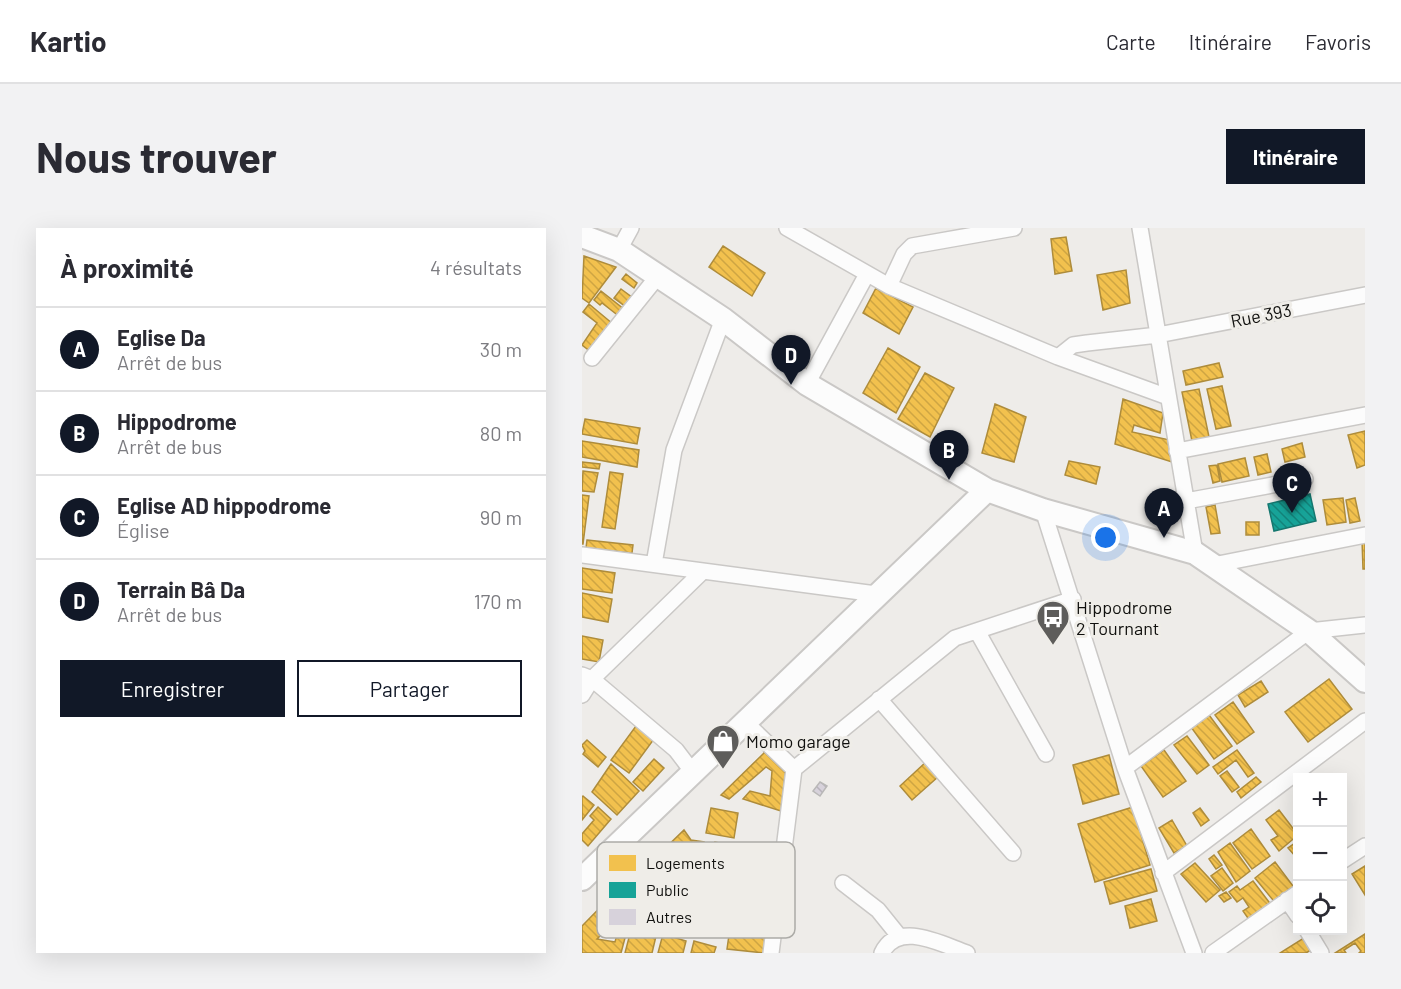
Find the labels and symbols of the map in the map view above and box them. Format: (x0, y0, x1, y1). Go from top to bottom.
street label: Rue 393 (1229, 298, 1293, 332)
pin: D (772, 336, 810, 385)
pin: B (930, 430, 968, 480)
pin: C (1272, 464, 1312, 513)
pin: A (1144, 488, 1184, 538)
your location (1091, 523, 1120, 552)
place label: Hippodrome 2 Tournant (1076, 596, 1172, 639)
bus stop icon: Hippodrome 2 Tournant (1035, 599, 1071, 646)
shop icon: Momo garage (705, 723, 741, 770)
place label: Momo garage (746, 730, 851, 752)
legend (597, 842, 795, 938)
text: Logements (646, 853, 725, 872)
text: Public (646, 880, 689, 899)
text: Autres (646, 907, 692, 926)

